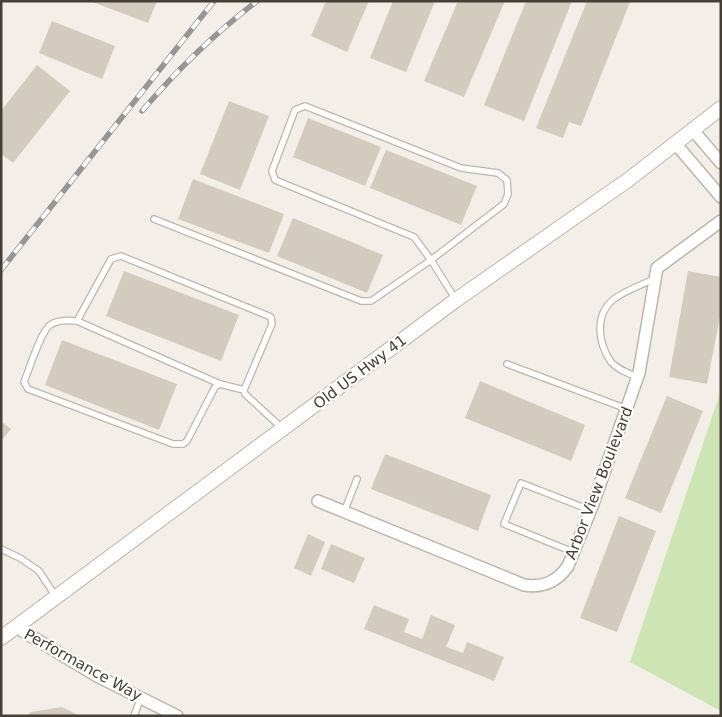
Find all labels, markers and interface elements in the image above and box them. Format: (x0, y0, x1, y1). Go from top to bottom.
street label: Old US Hwy 41 (310, 331, 410, 413)
street label: Arbor View Boulevard (562, 404, 636, 562)
street label: Performance Way (21, 625, 145, 705)

